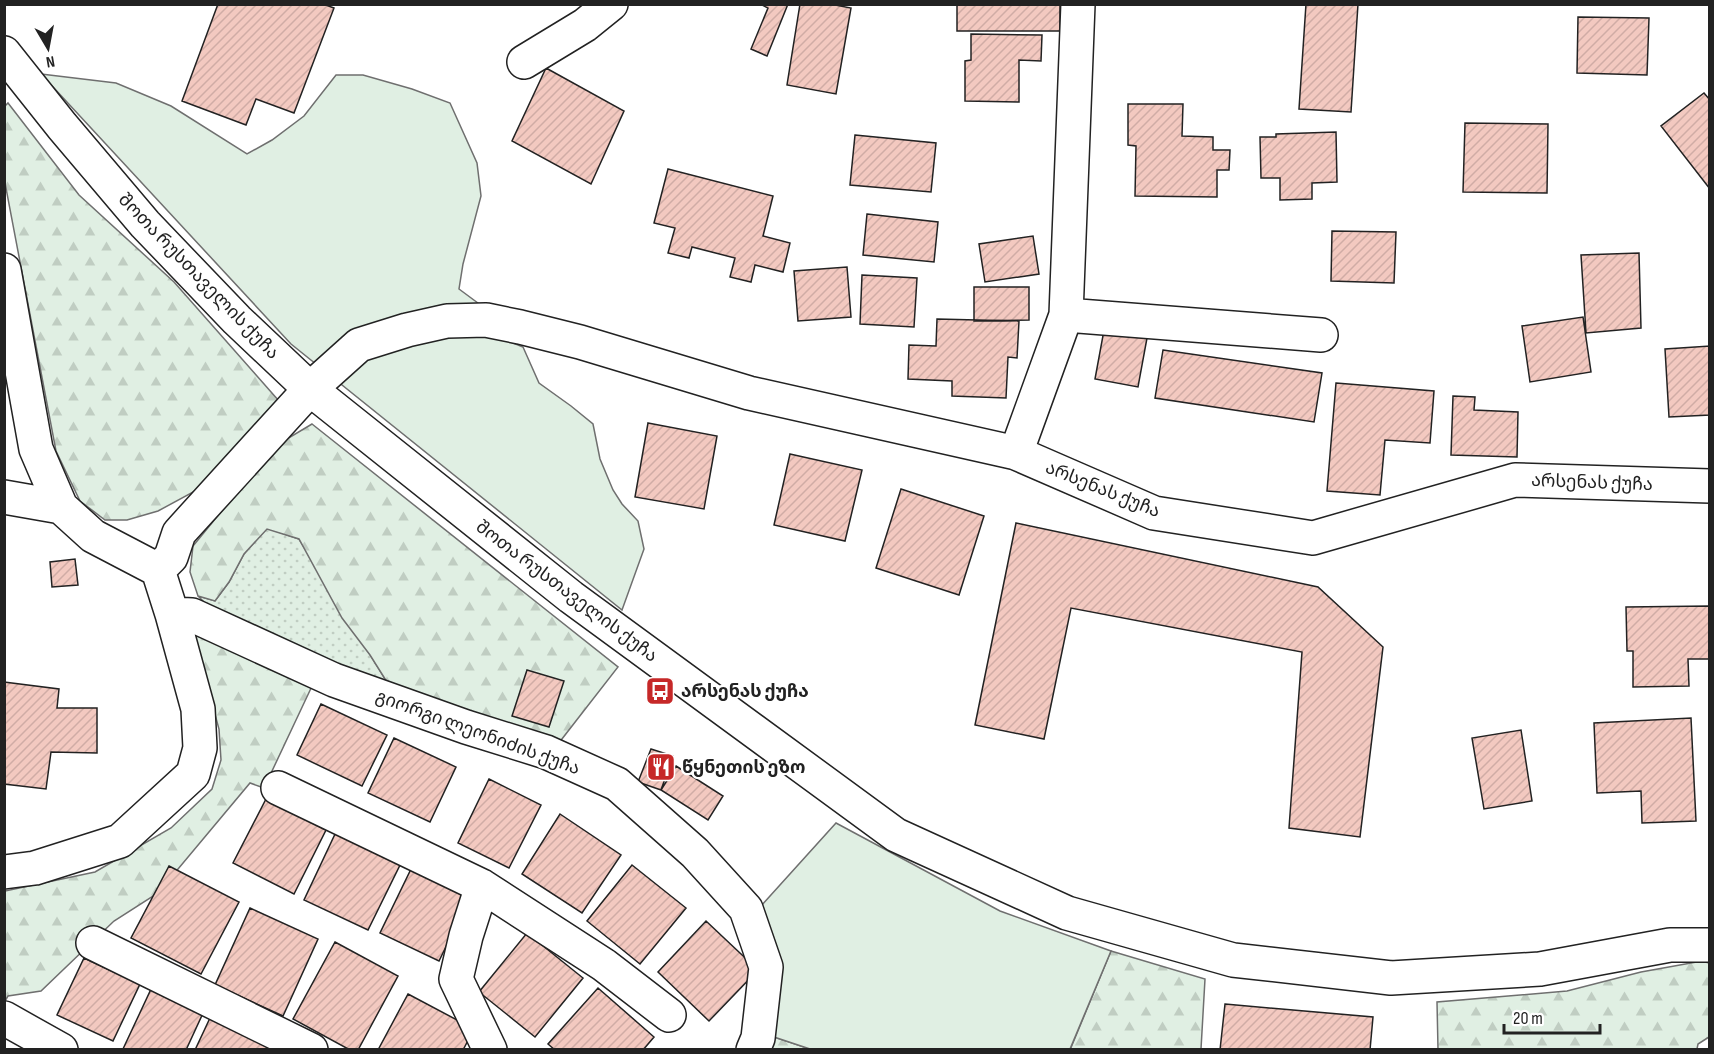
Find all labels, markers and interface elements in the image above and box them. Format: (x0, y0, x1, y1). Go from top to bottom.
north arrow (18, 18, 78, 78)
text: N (44, 51, 56, 71)
street label: შოთა რუსთაველის ქუჩა (114, 189, 283, 363)
street label: არსენას ქუჩა (1042, 457, 1163, 522)
street label: არსენას ქუჩა (1531, 470, 1653, 495)
street label: შოთა რუსთაველის ქუჩა (472, 516, 662, 667)
bus stop icon: არსენას ქუჩა (644, 675, 676, 707)
place label: არსენას ქუჩა (681, 681, 809, 702)
street label: გიორგი ლეონიძის ქუჩა (373, 686, 583, 779)
restaurant icon: წყნეთის ეზო (645, 751, 677, 783)
place label: წყნეთის ეზო (682, 757, 805, 778)
scale bar (1504, 997, 1600, 1035)
text: 20 m (1513, 1008, 1543, 1029)

